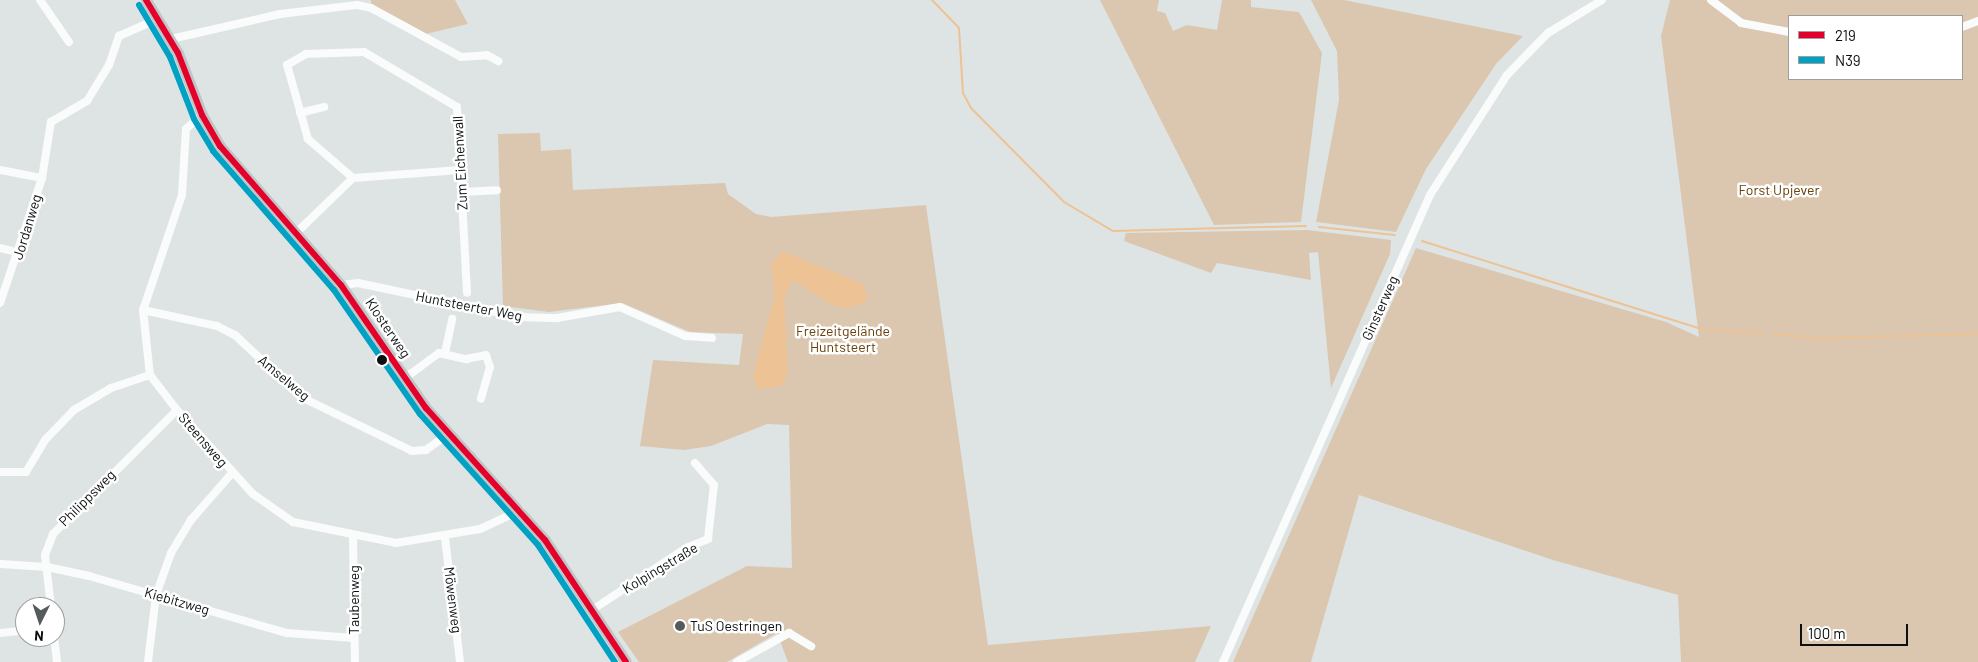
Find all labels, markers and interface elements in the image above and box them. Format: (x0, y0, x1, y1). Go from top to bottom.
legend (1788, 15, 1963, 80)
text: 219 (1835, 26, 1856, 44)
text: N39 (1835, 51, 1861, 69)
street label: Zum Eichenwall (449, 115, 471, 211)
park label: Forst Upjever (1738, 182, 1820, 198)
street label: Jordanweg (9, 192, 45, 262)
street label: Ginsterweg (1358, 273, 1402, 343)
street label: Huntsteerter Weg (414, 287, 524, 325)
street label: Klosterweg (362, 295, 414, 361)
park label: Freizeitgelände Huntsteert (796, 323, 890, 356)
street label: Amselweg (255, 352, 313, 404)
unlabelled marker (377, 355, 387, 365)
street label: Steensweg (175, 409, 231, 471)
street label: Philippsweg (55, 466, 119, 530)
street label: Kolpingstraße (619, 539, 701, 597)
street label: Taubenweg (346, 565, 362, 635)
street label: Möwenweg (441, 566, 465, 634)
street label: Kiebitzweg (143, 584, 211, 618)
north arrow (15, 597, 65, 647)
scale bar (1803, 614, 1910, 646)
place label: TuS Oestringen (690, 618, 782, 634)
marker: TuS Oestringen (674, 620, 686, 632)
text: 100 m (1808, 624, 1846, 642)
text: N (34, 628, 44, 645)

